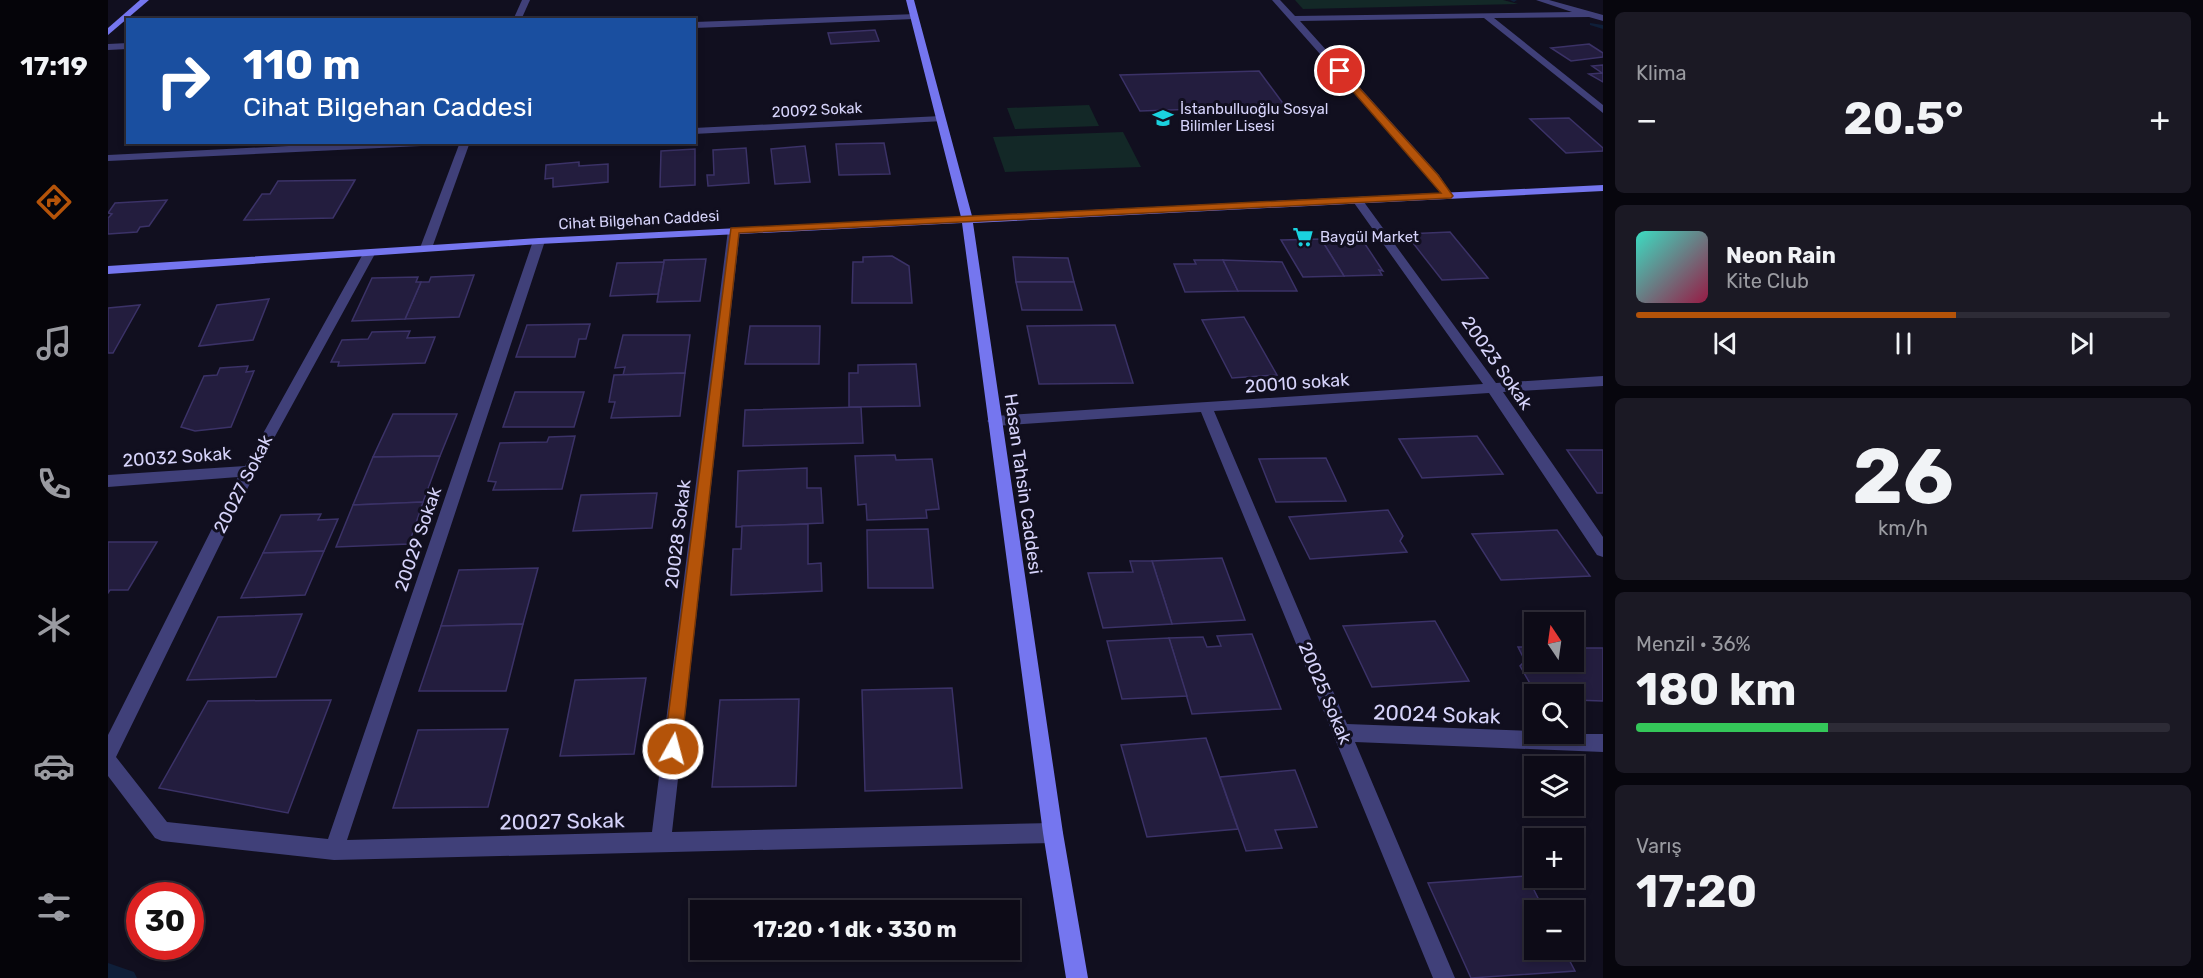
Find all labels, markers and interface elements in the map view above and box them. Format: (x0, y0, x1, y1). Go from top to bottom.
text: 110 m (243, 40, 361, 90)
icon: right (144, 42, 222, 120)
pin (1314, 45, 1365, 96)
text: 17:19 (20, 50, 88, 82)
icon: arrive (1323, 54, 1356, 87)
text: Klima (1636, 61, 1687, 85)
text: Cihat Bilgehan Caddesi (243, 91, 533, 123)
text: 20.5° (1844, 92, 1963, 145)
street label: 20092 Sokak (771, 99, 863, 121)
place label: İstanbulluoğlu Sosyal Bilimler Lisesi (1180, 100, 1328, 135)
text: − (1636, 100, 1657, 139)
text: + (2149, 100, 2170, 139)
school or university icon: İstanbulluoğlu Sosyal Bilimler Lisesi (1151, 106, 1175, 130)
icon: directions (33, 181, 75, 223)
street label: Cihat Bilgehan Caddesi (558, 207, 720, 233)
supermarket icon: Baygül Market (1291, 225, 1315, 249)
place label: Baygül Market (1320, 228, 1419, 246)
text: Neon Rain (1726, 242, 1836, 269)
text: Kite Club (1726, 269, 1809, 293)
street label: 20023 Sokak (1457, 312, 1538, 415)
icon: music (33, 322, 75, 364)
icon: previous (1709, 327, 1742, 360)
icon: pause (1887, 327, 1920, 360)
icon: next (2065, 327, 2098, 360)
street label: 20010 sokak (1244, 368, 1351, 398)
street label: Hasan Tahsin Caddesi (999, 392, 1047, 576)
street label: 20027 Sokak (209, 430, 278, 537)
text: 26 (1852, 430, 1954, 523)
street label: 20032 Sokak (122, 442, 233, 472)
icon: phone (33, 463, 75, 505)
street label: 20028 Sokak (660, 478, 696, 590)
street label: 20029 Sokak (390, 483, 446, 594)
text: km/h (1878, 516, 1928, 540)
icon: climate (33, 604, 75, 646)
north arrow (1524, 612, 1584, 672)
map controls (1524, 612, 1584, 960)
text: Menzil · 36% (1636, 632, 1751, 656)
street label: 20025 Sokak (1294, 639, 1357, 748)
text: 180 km (1636, 663, 1797, 716)
button: search (1524, 684, 1584, 744)
street label: 20024 Sokak (1373, 699, 1501, 729)
position arrow (641, 717, 705, 781)
icon: car (33, 745, 75, 787)
button: layers (1524, 756, 1584, 816)
street label: 20027 Sokak (499, 807, 625, 835)
button: + (1524, 828, 1584, 888)
text: Varış (1636, 834, 1682, 858)
text: 17:20 (1636, 865, 1757, 918)
speed limit sign: 30 (126, 882, 204, 960)
icon: filters (33, 886, 75, 928)
button: − (1524, 900, 1584, 960)
text: 17:20 · 1 dk · 330 m (753, 916, 957, 943)

